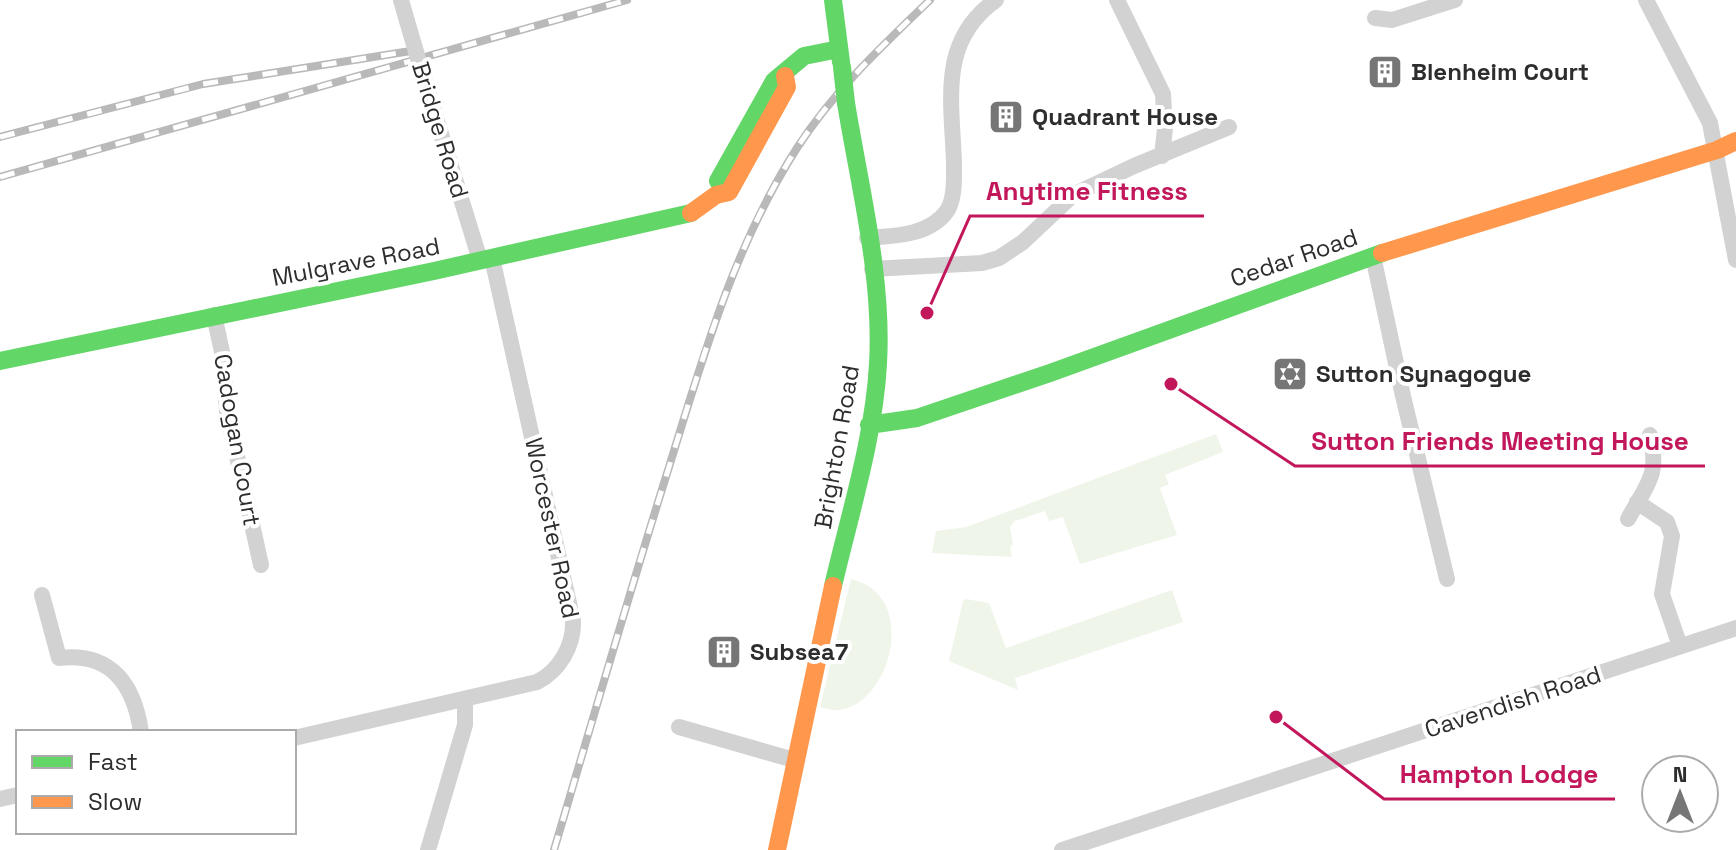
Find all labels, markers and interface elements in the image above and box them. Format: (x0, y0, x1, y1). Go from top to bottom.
building icon: Blenheim Court (1366, 53, 1404, 91)
place label: Blenheim Court (1411, 56, 1589, 87)
street label: Bridge Road (405, 58, 476, 202)
building icon: Quadrant House (987, 98, 1025, 136)
place label: Quadrant House (1032, 101, 1218, 132)
callout: Anytime Fitness (970, 166, 1204, 216)
text: Anytime Fitness (986, 174, 1188, 208)
street label: Cedar Road (1226, 221, 1362, 294)
street label: Mulgrave Road (269, 230, 442, 293)
street label: Cadogan Court (207, 351, 268, 528)
synagogue icon: Sutton Synagogue (1271, 355, 1309, 393)
place label: Sutton Synagogue (1316, 358, 1531, 389)
street label: Brighton Road (807, 363, 866, 531)
callout: Sutton Friends Meeting House (1295, 416, 1705, 466)
text: Sutton Friends Meeting House (1311, 424, 1689, 458)
street label: Worcester Road (518, 435, 587, 621)
building icon: Subsea7 (705, 633, 743, 671)
place label: Subsea7 (750, 636, 848, 667)
street label: Cavendish Road (1421, 658, 1605, 745)
legend (16, 730, 296, 834)
text: Fast (88, 746, 138, 777)
callout: Hampton Lodge (1384, 749, 1615, 799)
north arrow (1640, 754, 1720, 834)
text: Hampton Lodge (1400, 757, 1598, 791)
text: N (1673, 760, 1687, 788)
text: Slow (88, 786, 142, 817)

